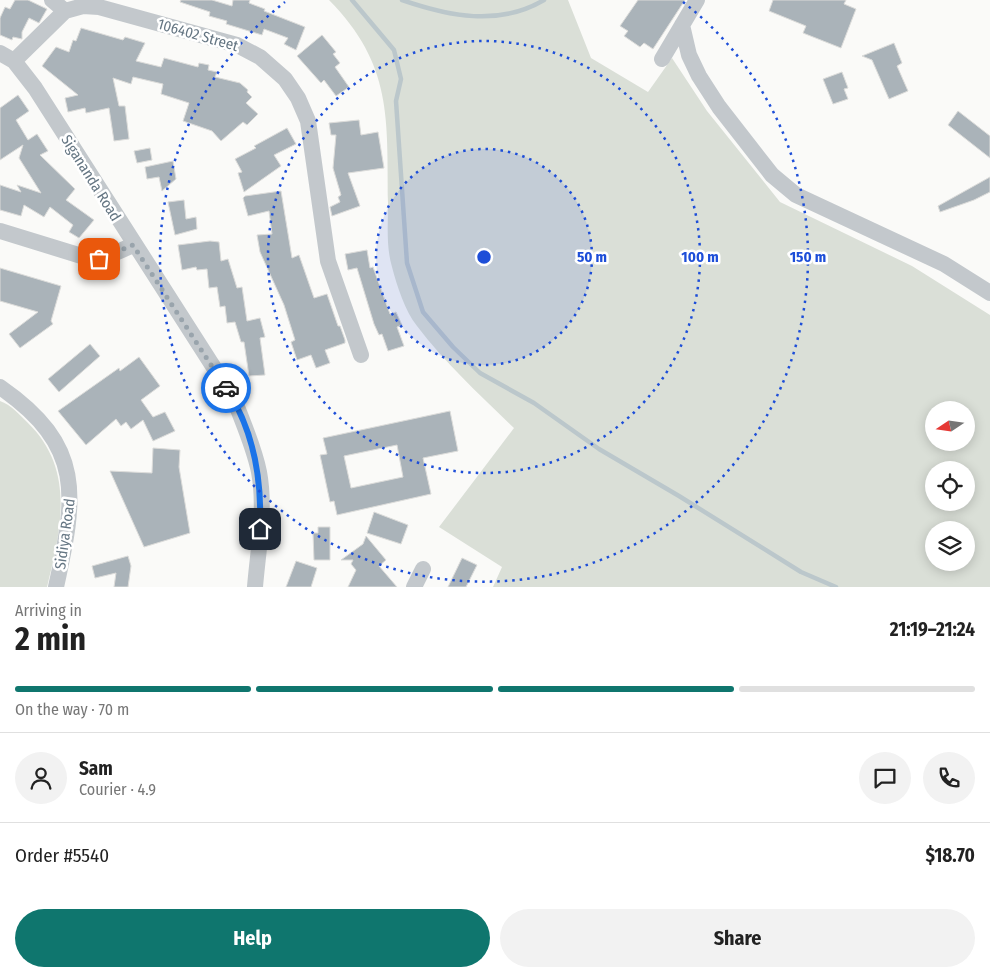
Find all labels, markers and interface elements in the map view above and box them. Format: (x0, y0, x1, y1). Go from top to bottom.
street label: 106402 Street (156, 15, 240, 55)
street label: Sigananda Road (57, 131, 125, 225)
pin (78, 238, 120, 280)
icon: bag (85, 245, 113, 273)
centre of rings (475, 248, 493, 266)
text: 50 m (577, 248, 607, 266)
text: 100 m (681, 248, 719, 266)
text: 150 m (790, 248, 826, 266)
courier (201, 363, 251, 413)
icon: car (212, 374, 240, 402)
north arrow (925, 401, 975, 451)
map controls (925, 401, 975, 571)
button: locate (925, 461, 975, 511)
street label: Sidiya Road (51, 497, 79, 571)
pin (239, 508, 281, 550)
icon: home (246, 515, 274, 543)
button: layers (925, 521, 975, 571)
text: Arriving in (15, 601, 82, 620)
text: 21:19–21:24 (890, 618, 975, 641)
text: 2 min (15, 620, 86, 658)
text: On the way · 70 m (15, 700, 129, 719)
button: person (15, 752, 67, 804)
button: chat (859, 752, 911, 804)
button: phone (923, 752, 975, 804)
text: Sam (79, 757, 113, 780)
text: Courier · 4.9 (79, 780, 156, 799)
text: Order #5540 (15, 844, 109, 867)
text: $18.70 (926, 844, 975, 867)
button: Help (15, 909, 490, 967)
button: Share (500, 909, 975, 967)

